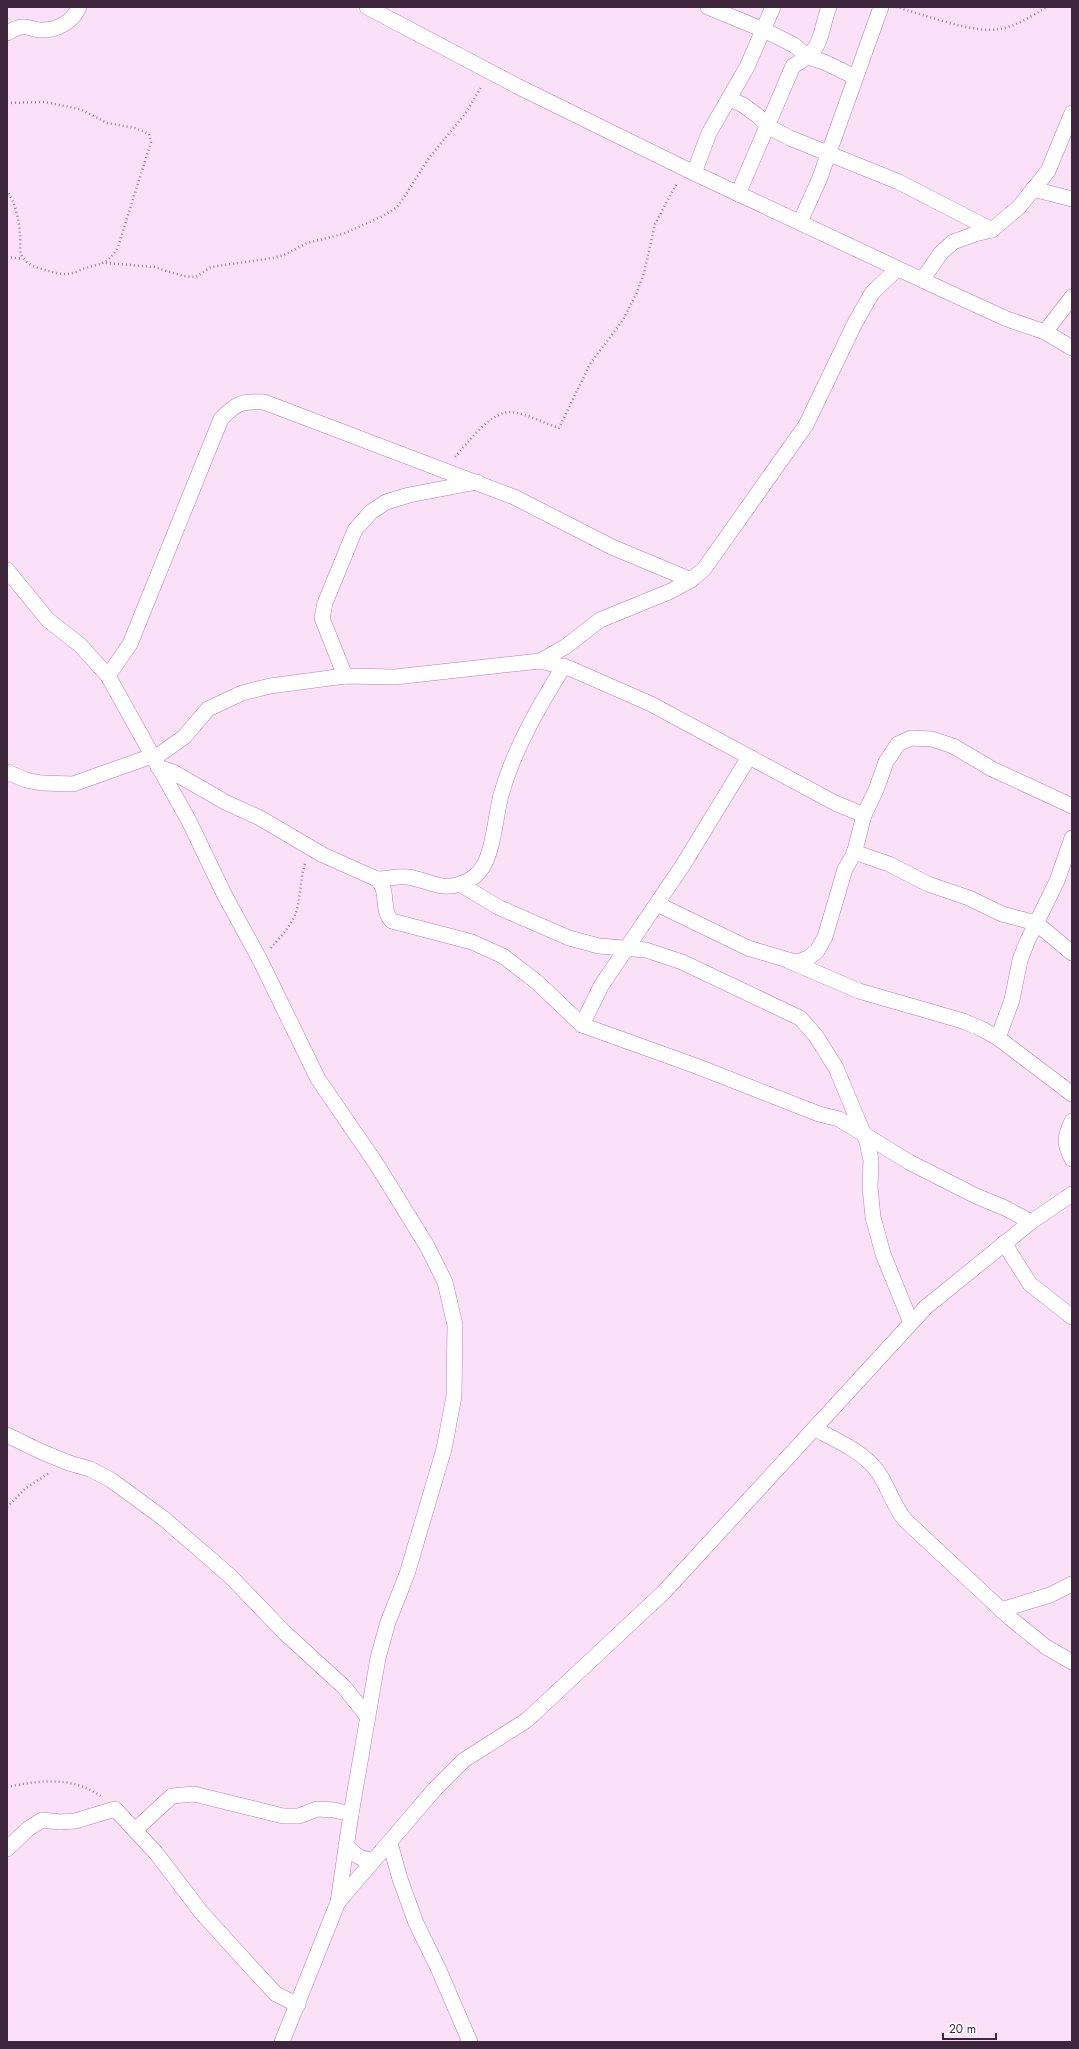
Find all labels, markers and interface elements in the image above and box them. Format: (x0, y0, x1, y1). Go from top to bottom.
scale bar (943, 2015, 996, 2041)
text: 20 m (949, 2020, 976, 2038)

